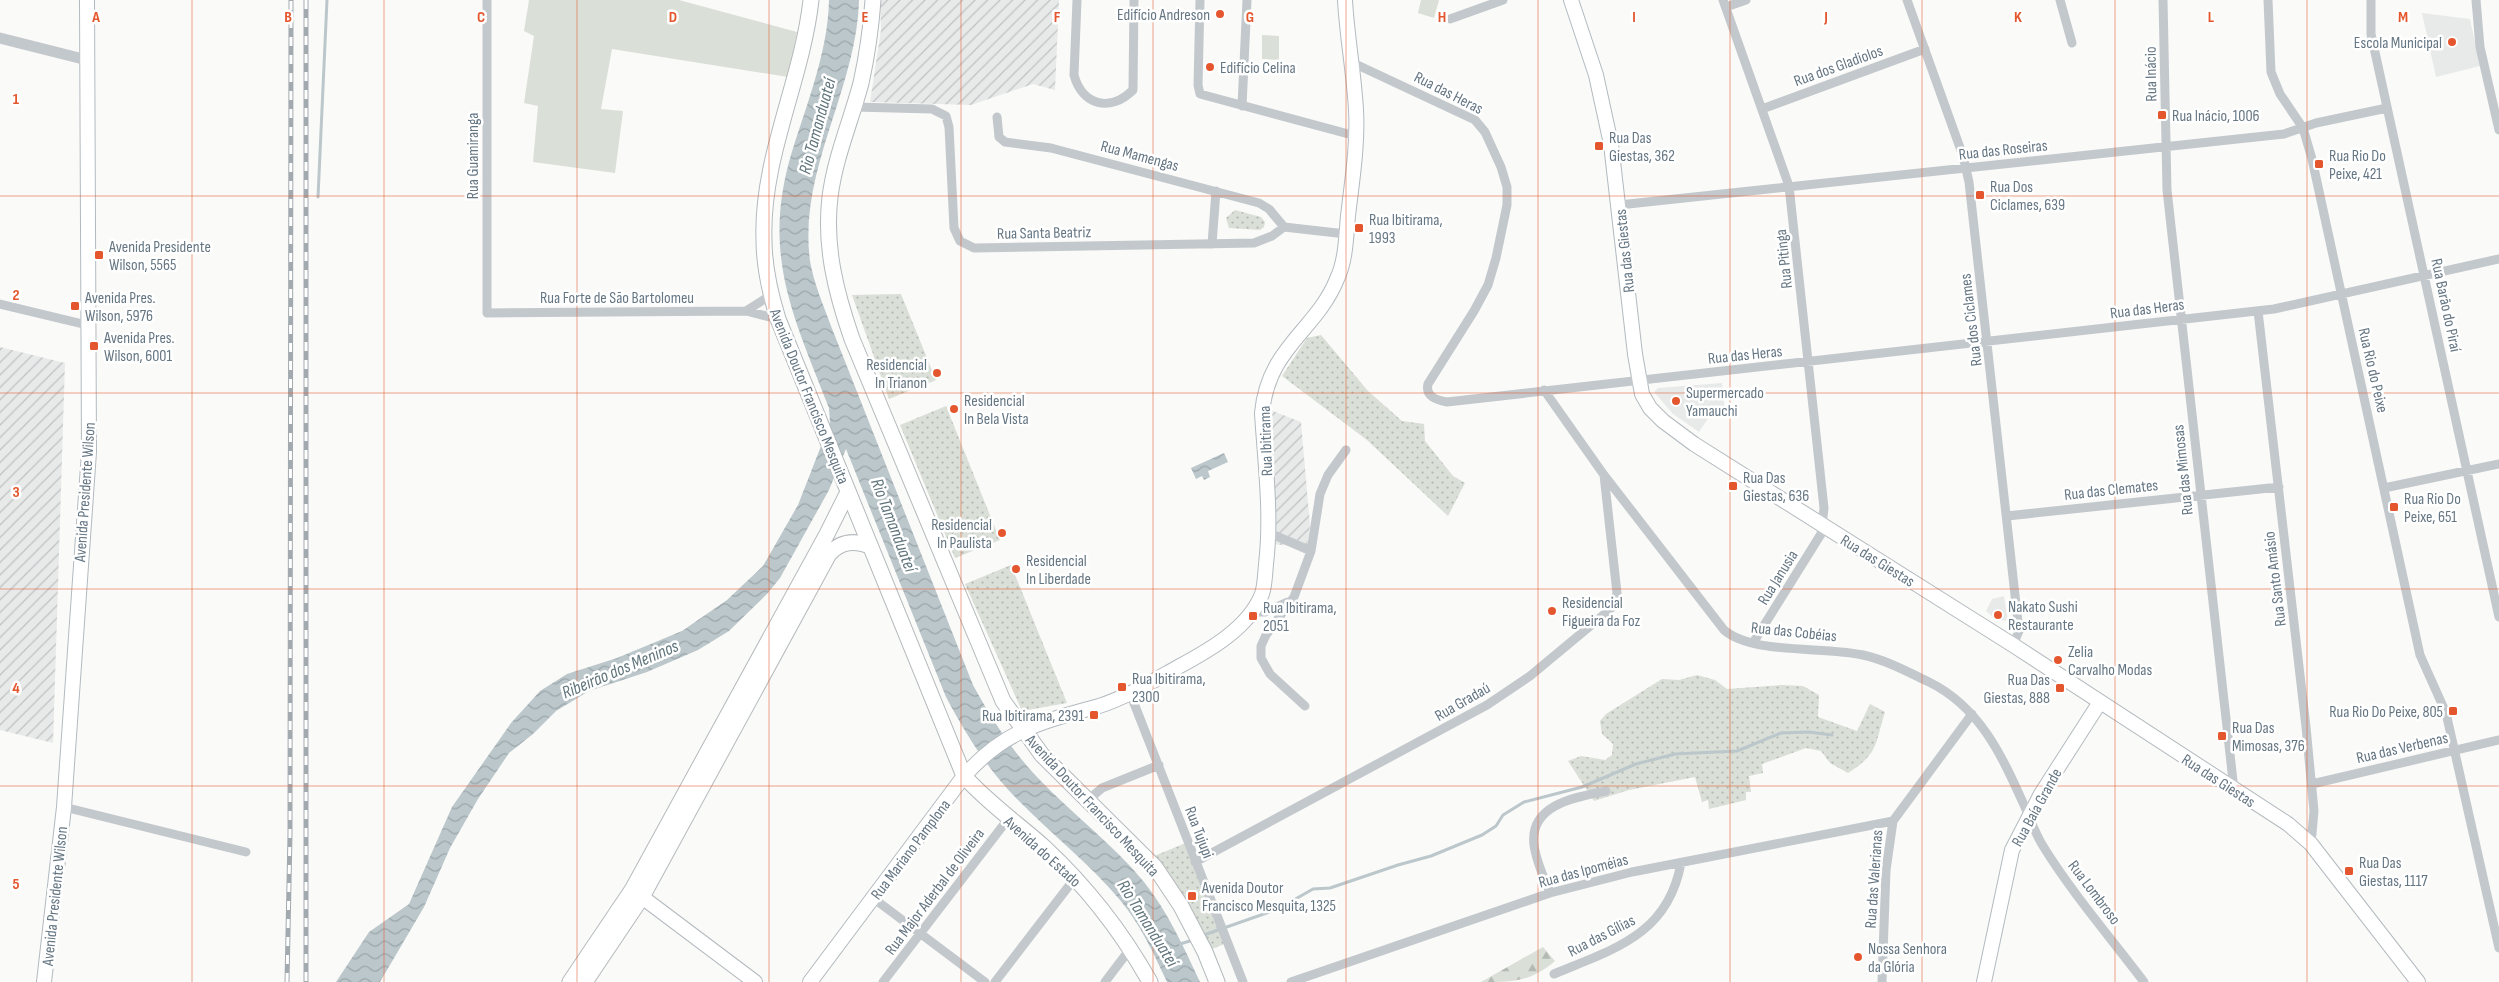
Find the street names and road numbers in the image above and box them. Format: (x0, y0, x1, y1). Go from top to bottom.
street label: Rua dos Gladiolos (1791, 41, 1886, 91)
street label: Rua Inácio (2142, 46, 2161, 102)
street label: Rua das Heras (1411, 68, 1486, 119)
street label: Rua Guamiranga (464, 113, 483, 199)
street label: Rua das Roseiras (1958, 136, 2049, 165)
street label: Rua Mamengas (1098, 137, 1181, 176)
street label: Rua das Giestas (1612, 208, 1639, 293)
street label: Rua Santa Beatriz (997, 223, 1092, 244)
street label: Rua Pitinga (1772, 228, 1797, 289)
street label: Rua Barão do Piraí (2426, 257, 2465, 354)
street label: Rua dos Ciclames (1956, 272, 1987, 367)
street label: Rua Forte de São Bartolomeu (540, 289, 694, 308)
street label: Rua das Heras (2109, 295, 2186, 323)
street label: Avenida Doutor Francisco Mesquita (764, 305, 852, 487)
street label: Rua Rio do Peixe (2354, 326, 2392, 415)
street label: Rua das Heras (1707, 342, 1784, 369)
street label: Rua Ibitirama (1256, 405, 1277, 476)
street label: Avenida Presidente Wilson (71, 422, 100, 564)
street label: Rua das Mimosas (2169, 423, 2198, 516)
street label: Rua das Clemates (2063, 476, 2159, 505)
street label: Rua Santo Amásio (2260, 530, 2291, 627)
street label: Rua das Giestas (1837, 531, 1918, 592)
street label: Rua Janusia (1754, 547, 1802, 609)
street label: Rua das Cobéias (1750, 619, 1838, 646)
street label: Rua Gradaú (1432, 679, 1494, 726)
street label: Rua das Verbenas (2355, 729, 2450, 768)
street label: Avenida Doutor Francisco Mesquita (1020, 730, 1163, 881)
street label: Rua das Giestas (2178, 750, 2259, 812)
street label: Rua Baía Grande (2008, 765, 2067, 850)
street label: Rua Mariano Pamplona (867, 796, 955, 904)
street label: Rua Tujupi (1180, 804, 1217, 861)
street label: Avenida do Estado (999, 812, 1084, 892)
street label: Rua Major Aderbal de Oliveira (881, 825, 989, 959)
street label: Avenida Presidente Wilson (39, 826, 72, 968)
street label: Rua das Valerianas (1862, 829, 1887, 929)
street label: Rua das Ipoméias (1537, 850, 1631, 893)
street label: Rua Lombroso (2064, 857, 2124, 929)
street label: Rua das Gílias (1565, 911, 1639, 961)

